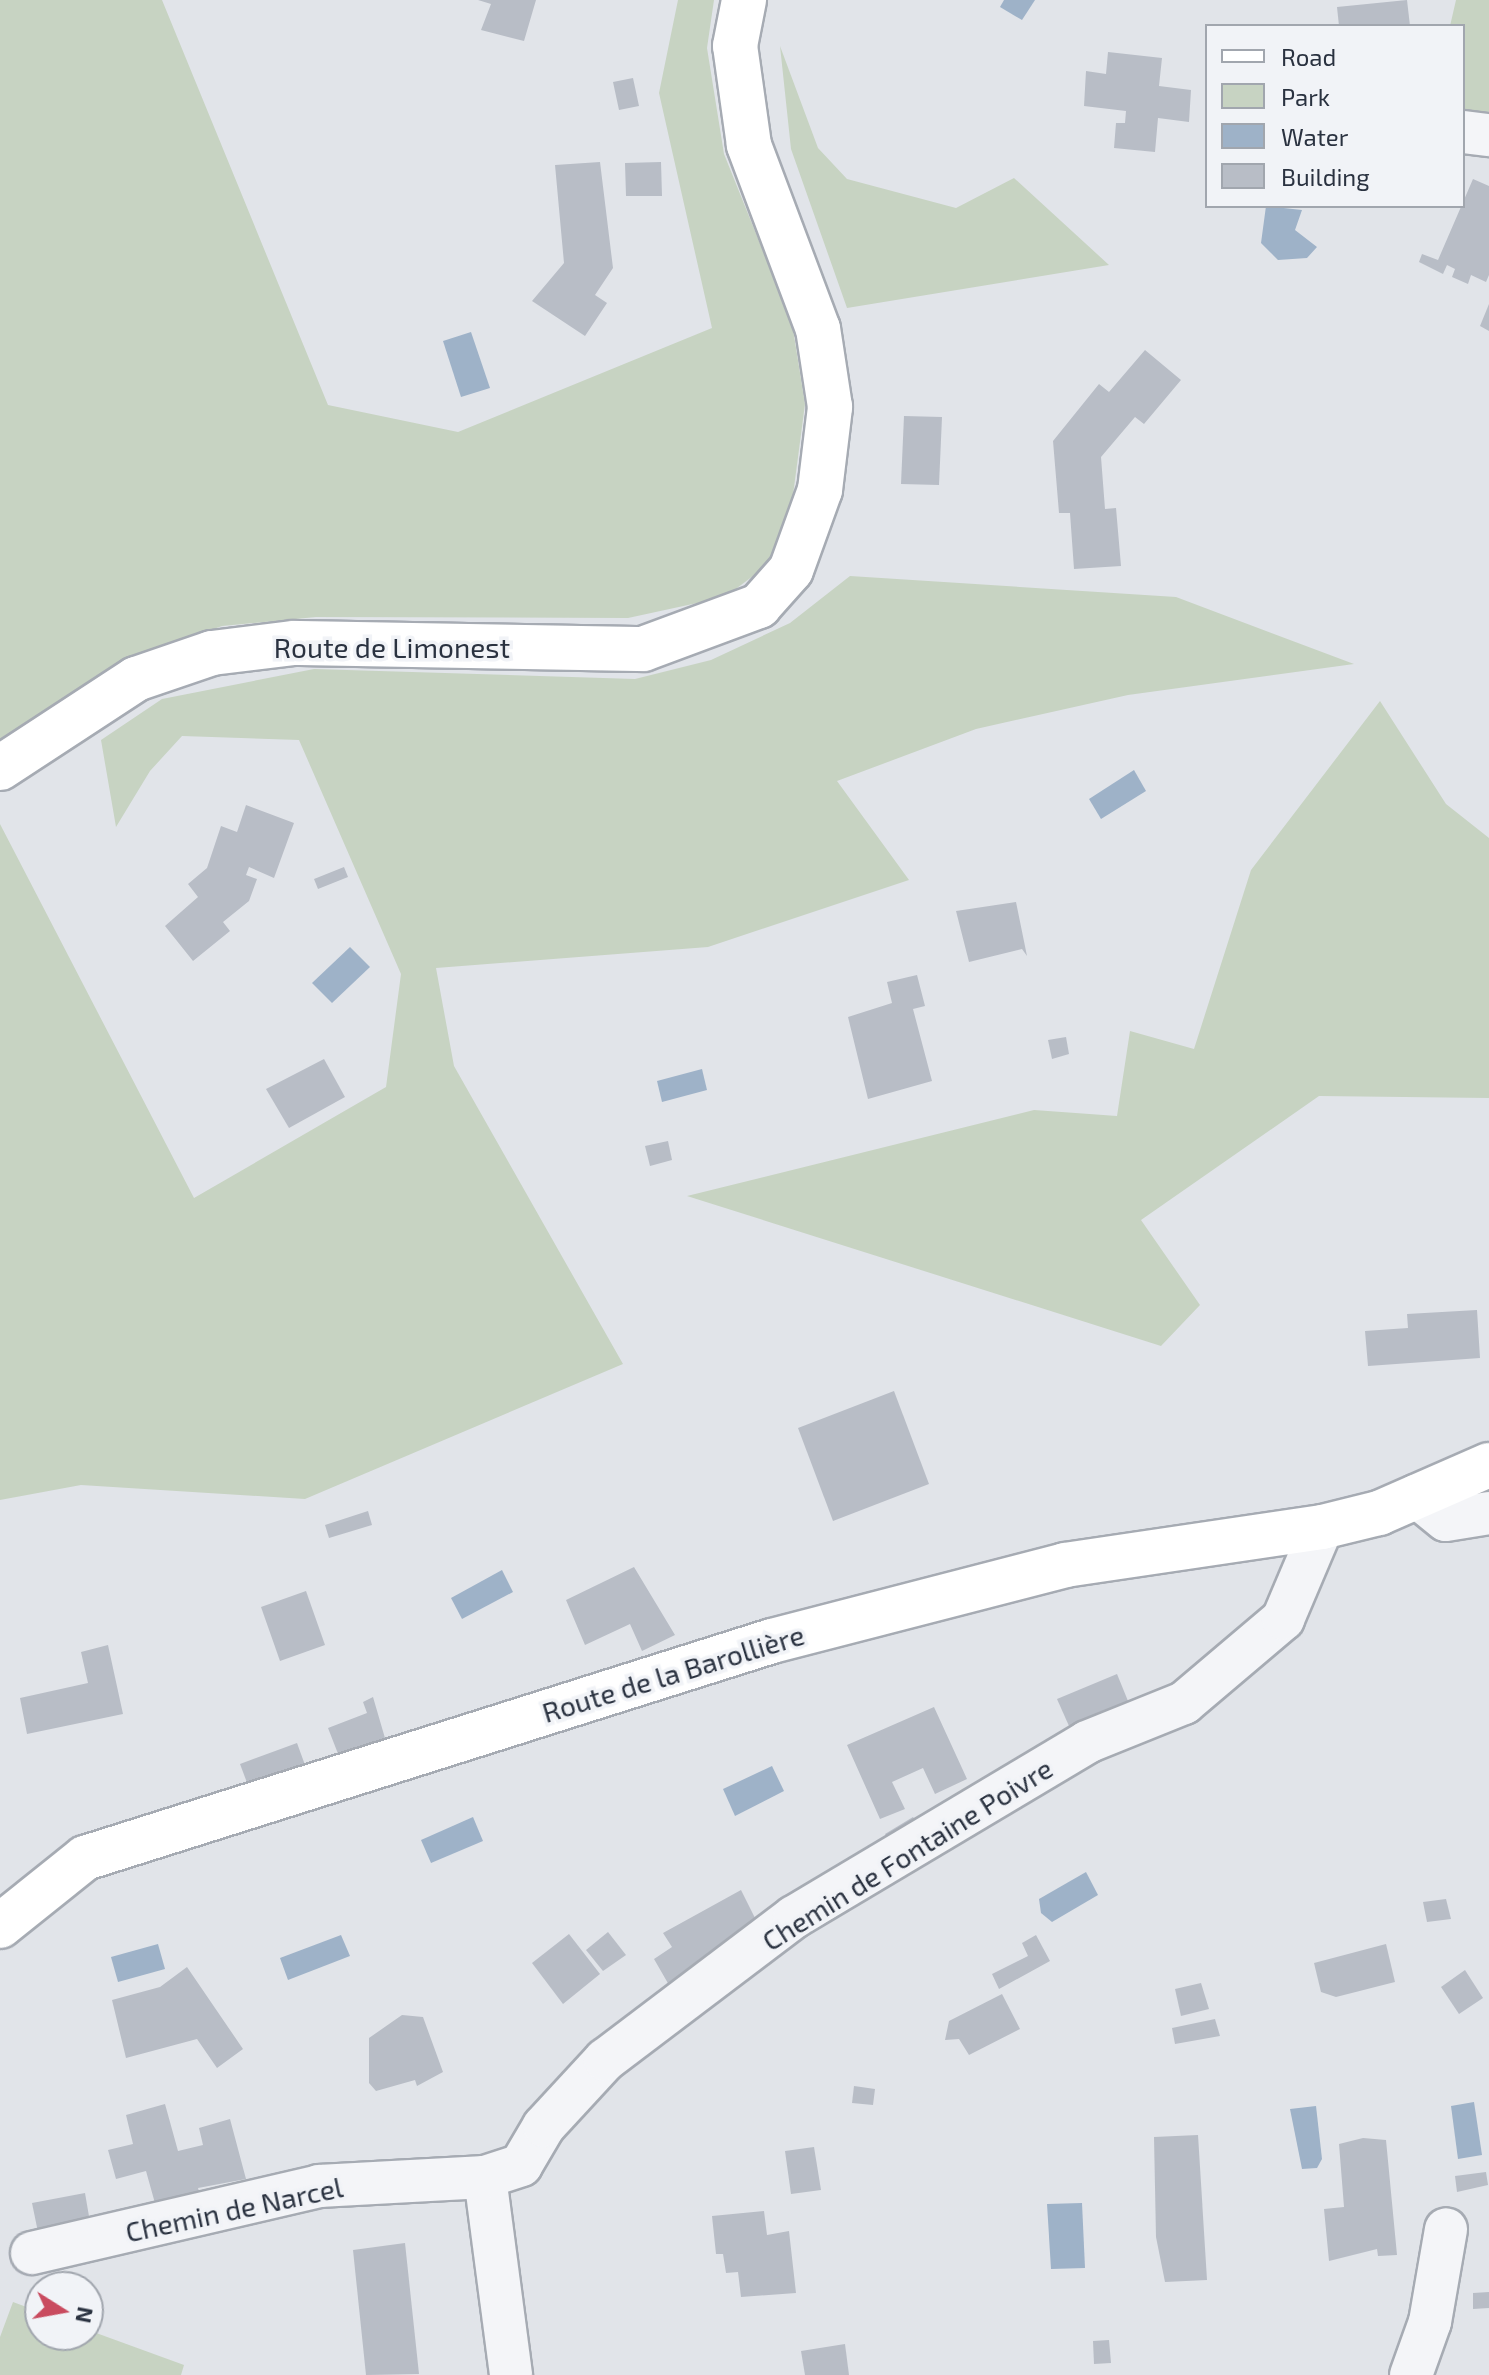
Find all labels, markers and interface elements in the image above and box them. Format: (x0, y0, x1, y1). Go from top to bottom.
legend (1205, 24, 1465, 208)
text: Road (1281, 42, 1336, 71)
text: Park (1281, 82, 1330, 111)
text: Water (1281, 122, 1348, 151)
text: Building (1281, 162, 1370, 191)
street label: Route de Limonest (274, 630, 510, 664)
street label: Route de la Barollière (538, 1617, 808, 1729)
street label: Chemin de Fontaine Poivre (756, 1751, 1058, 1957)
street label: Chemin de Narcel (122, 2170, 346, 2248)
north arrow (24, 2271, 104, 2351)
text: N (71, 2305, 100, 2325)

